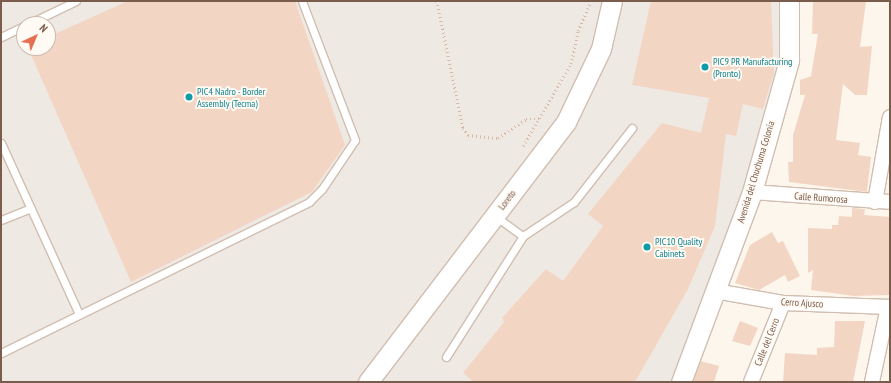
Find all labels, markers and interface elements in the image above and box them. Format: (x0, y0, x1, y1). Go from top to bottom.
north arrow (16, 16, 56, 56)
text: N (37, 21, 51, 35)
place label: PIC9 PR Manufacturing (Pronto) (713, 55, 792, 78)
marker: PIC9 PR Manufacturing (Pronto) (700, 62, 710, 72)
place label: PIC4 Nadro - Border Assembly (Tecma) (197, 85, 266, 108)
marker: PIC4 Nadro - Border Assembly (Tecma) (184, 92, 194, 102)
street label: Avenida del Chuchuma Colonia (735, 119, 777, 225)
street label: Loreto (496, 188, 518, 212)
street label: Calle Rumorosa (794, 190, 848, 206)
place label: PIC10 Quality Cabinets (655, 235, 702, 258)
marker: PIC10 Quality Cabinets (642, 242, 652, 252)
street label: Cerro Ajusco (780, 296, 824, 310)
street label: Calle del Cerro (752, 316, 782, 368)

